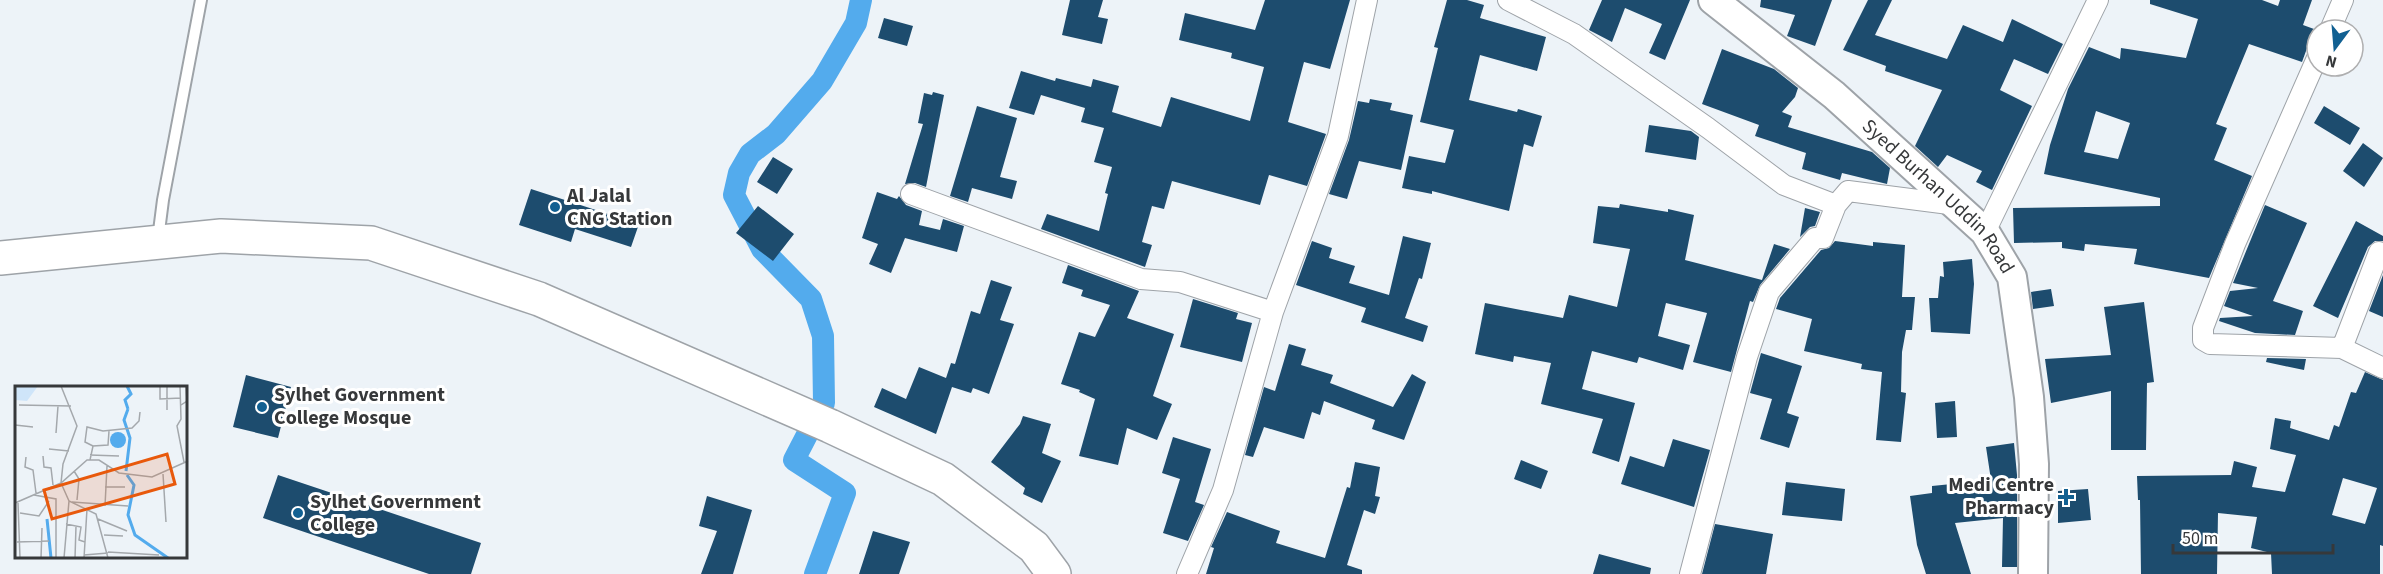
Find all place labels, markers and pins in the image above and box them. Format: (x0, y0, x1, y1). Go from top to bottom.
place label: Al Jalal CNG Station (566, 182, 672, 233)
marker: Al Jalal CNG Station (548, 200, 562, 214)
place label: Sylhet Government College Mosque (274, 381, 445, 432)
marker: Sylhet Government College Mosque (255, 400, 269, 414)
place label: Medi Centre Pharmacy (1948, 471, 2055, 522)
place label: Sylhet Government College (310, 488, 481, 539)
marker: Medi Centre Pharmacy (2059, 490, 2073, 504)
marker: Sylhet Government College (291, 506, 305, 520)

